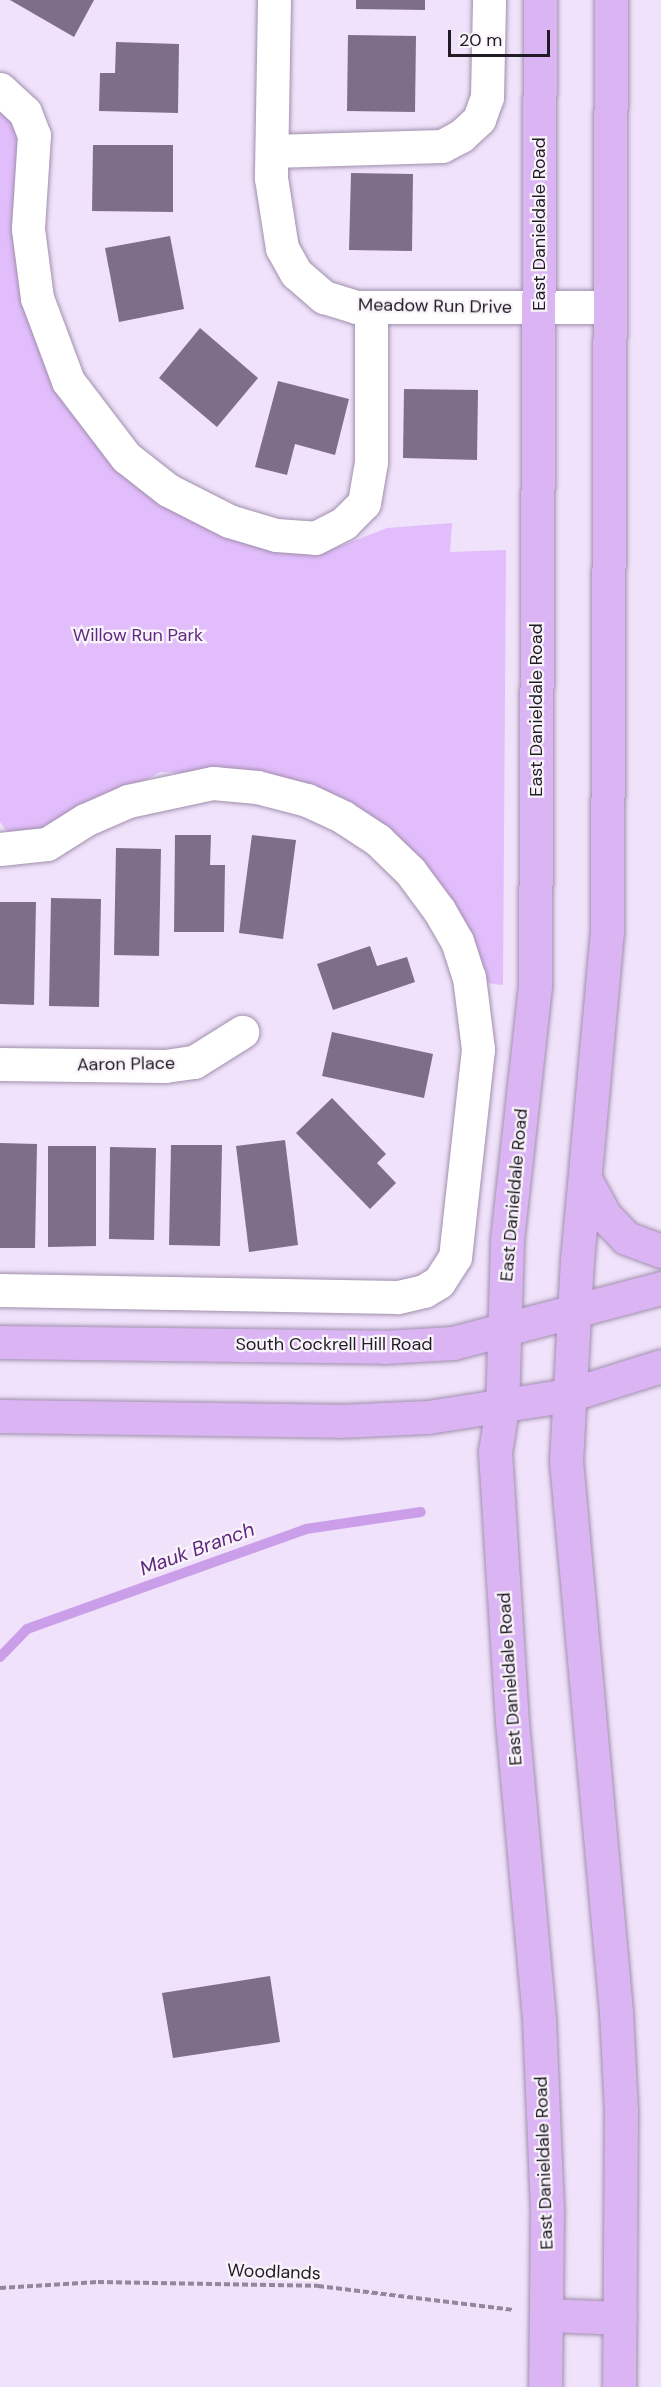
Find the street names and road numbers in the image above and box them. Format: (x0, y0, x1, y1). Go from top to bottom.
street label: East Danieldale Road (528, 137, 550, 311)
street label: Meadow Run Drive (358, 294, 512, 318)
street label: East Danieldale Road (525, 623, 547, 797)
street label: Aaron Place (77, 1052, 175, 1076)
street label: East Danieldale Road (496, 1108, 532, 1282)
street label: South Cockrell Hill Road (235, 1333, 433, 1355)
street label: East Danieldale Road (493, 1592, 527, 1766)
street label: East Danieldale Road (530, 2076, 558, 2250)
street label: Woodlands (227, 2260, 321, 2284)

